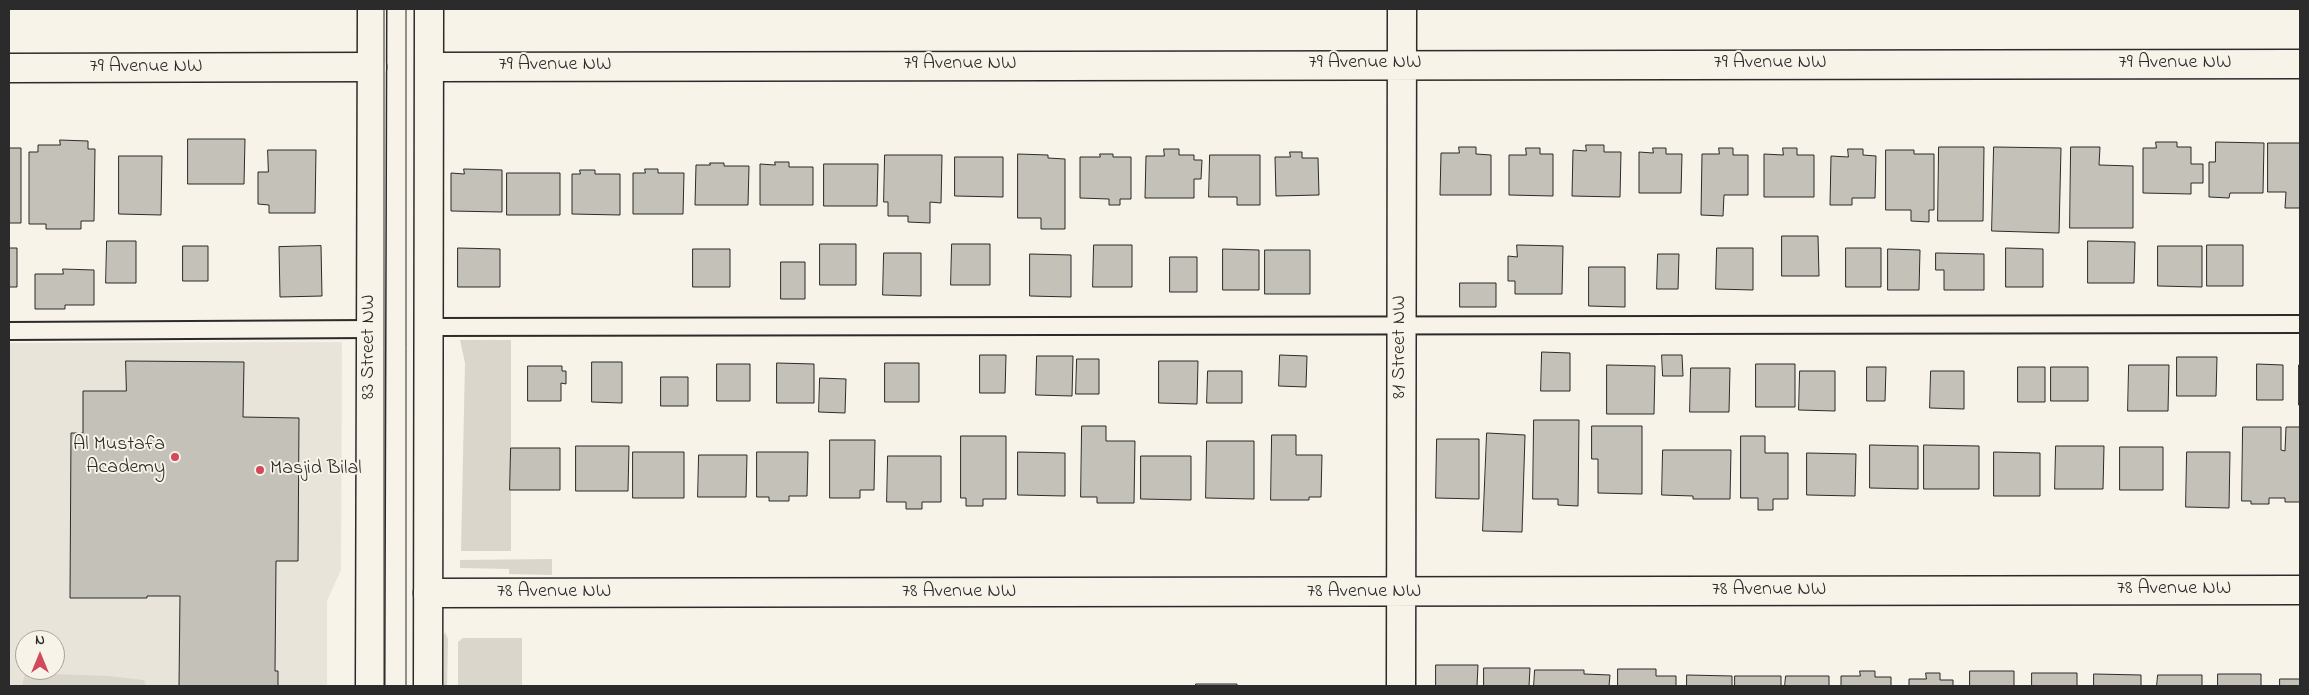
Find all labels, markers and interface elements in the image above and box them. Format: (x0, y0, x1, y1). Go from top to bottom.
street label: 79 Avenue NW (1308, 52, 1422, 76)
street label: 79 Avenue NW (1713, 52, 1827, 76)
street label: 79 Avenue NW (2118, 52, 2232, 76)
street label: 79 Avenue NW (903, 53, 1017, 77)
street label: 79 Avenue NW (498, 54, 612, 78)
street label: 79 Avenue NW (89, 56, 203, 80)
street label: 83 Street NW (358, 294, 382, 400)
street label: 81 Street NW (1389, 295, 1413, 399)
place label: Al Mustafa Academy (73, 434, 165, 481)
marker: Al Mustafa Academy (169, 451, 181, 463)
place label: Masjid Bilal (270, 458, 362, 482)
marker: Masjid Bilal (254, 464, 266, 476)
street label: 78 Avenue NW (2117, 578, 2231, 602)
street label: 78 Avenue NW (1712, 579, 1826, 603)
street label: 78 Avenue NW (497, 581, 611, 605)
street label: 78 Avenue NW (902, 581, 1016, 605)
street label: 78 Avenue NW (1307, 581, 1421, 605)
north arrow (15, 630, 65, 680)
text: N (35, 630, 45, 651)

